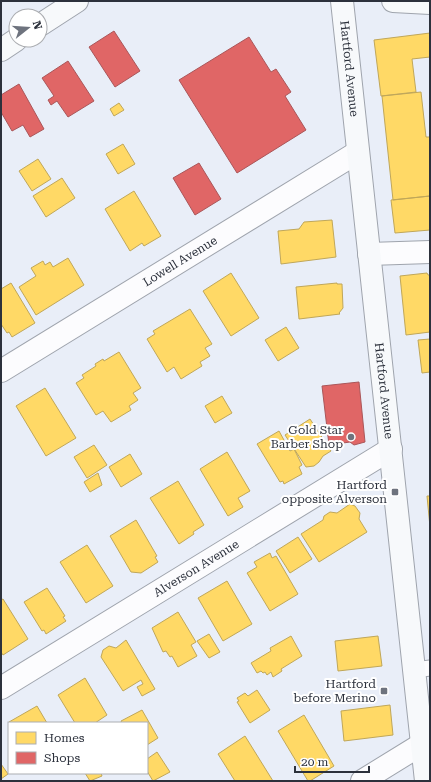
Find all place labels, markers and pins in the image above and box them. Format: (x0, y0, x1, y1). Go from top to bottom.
place label: Gold Star Barber Shop (271, 423, 343, 451)
marker: Gold Star Barber Shop (346, 432, 356, 442)
place label: Hartford opposite Alverson (282, 478, 387, 506)
marker: Hartford opposite Alverson (390, 487, 400, 497)
place label: Hartford before Merino (294, 677, 376, 705)
marker: Hartford before Merino (379, 686, 389, 696)

